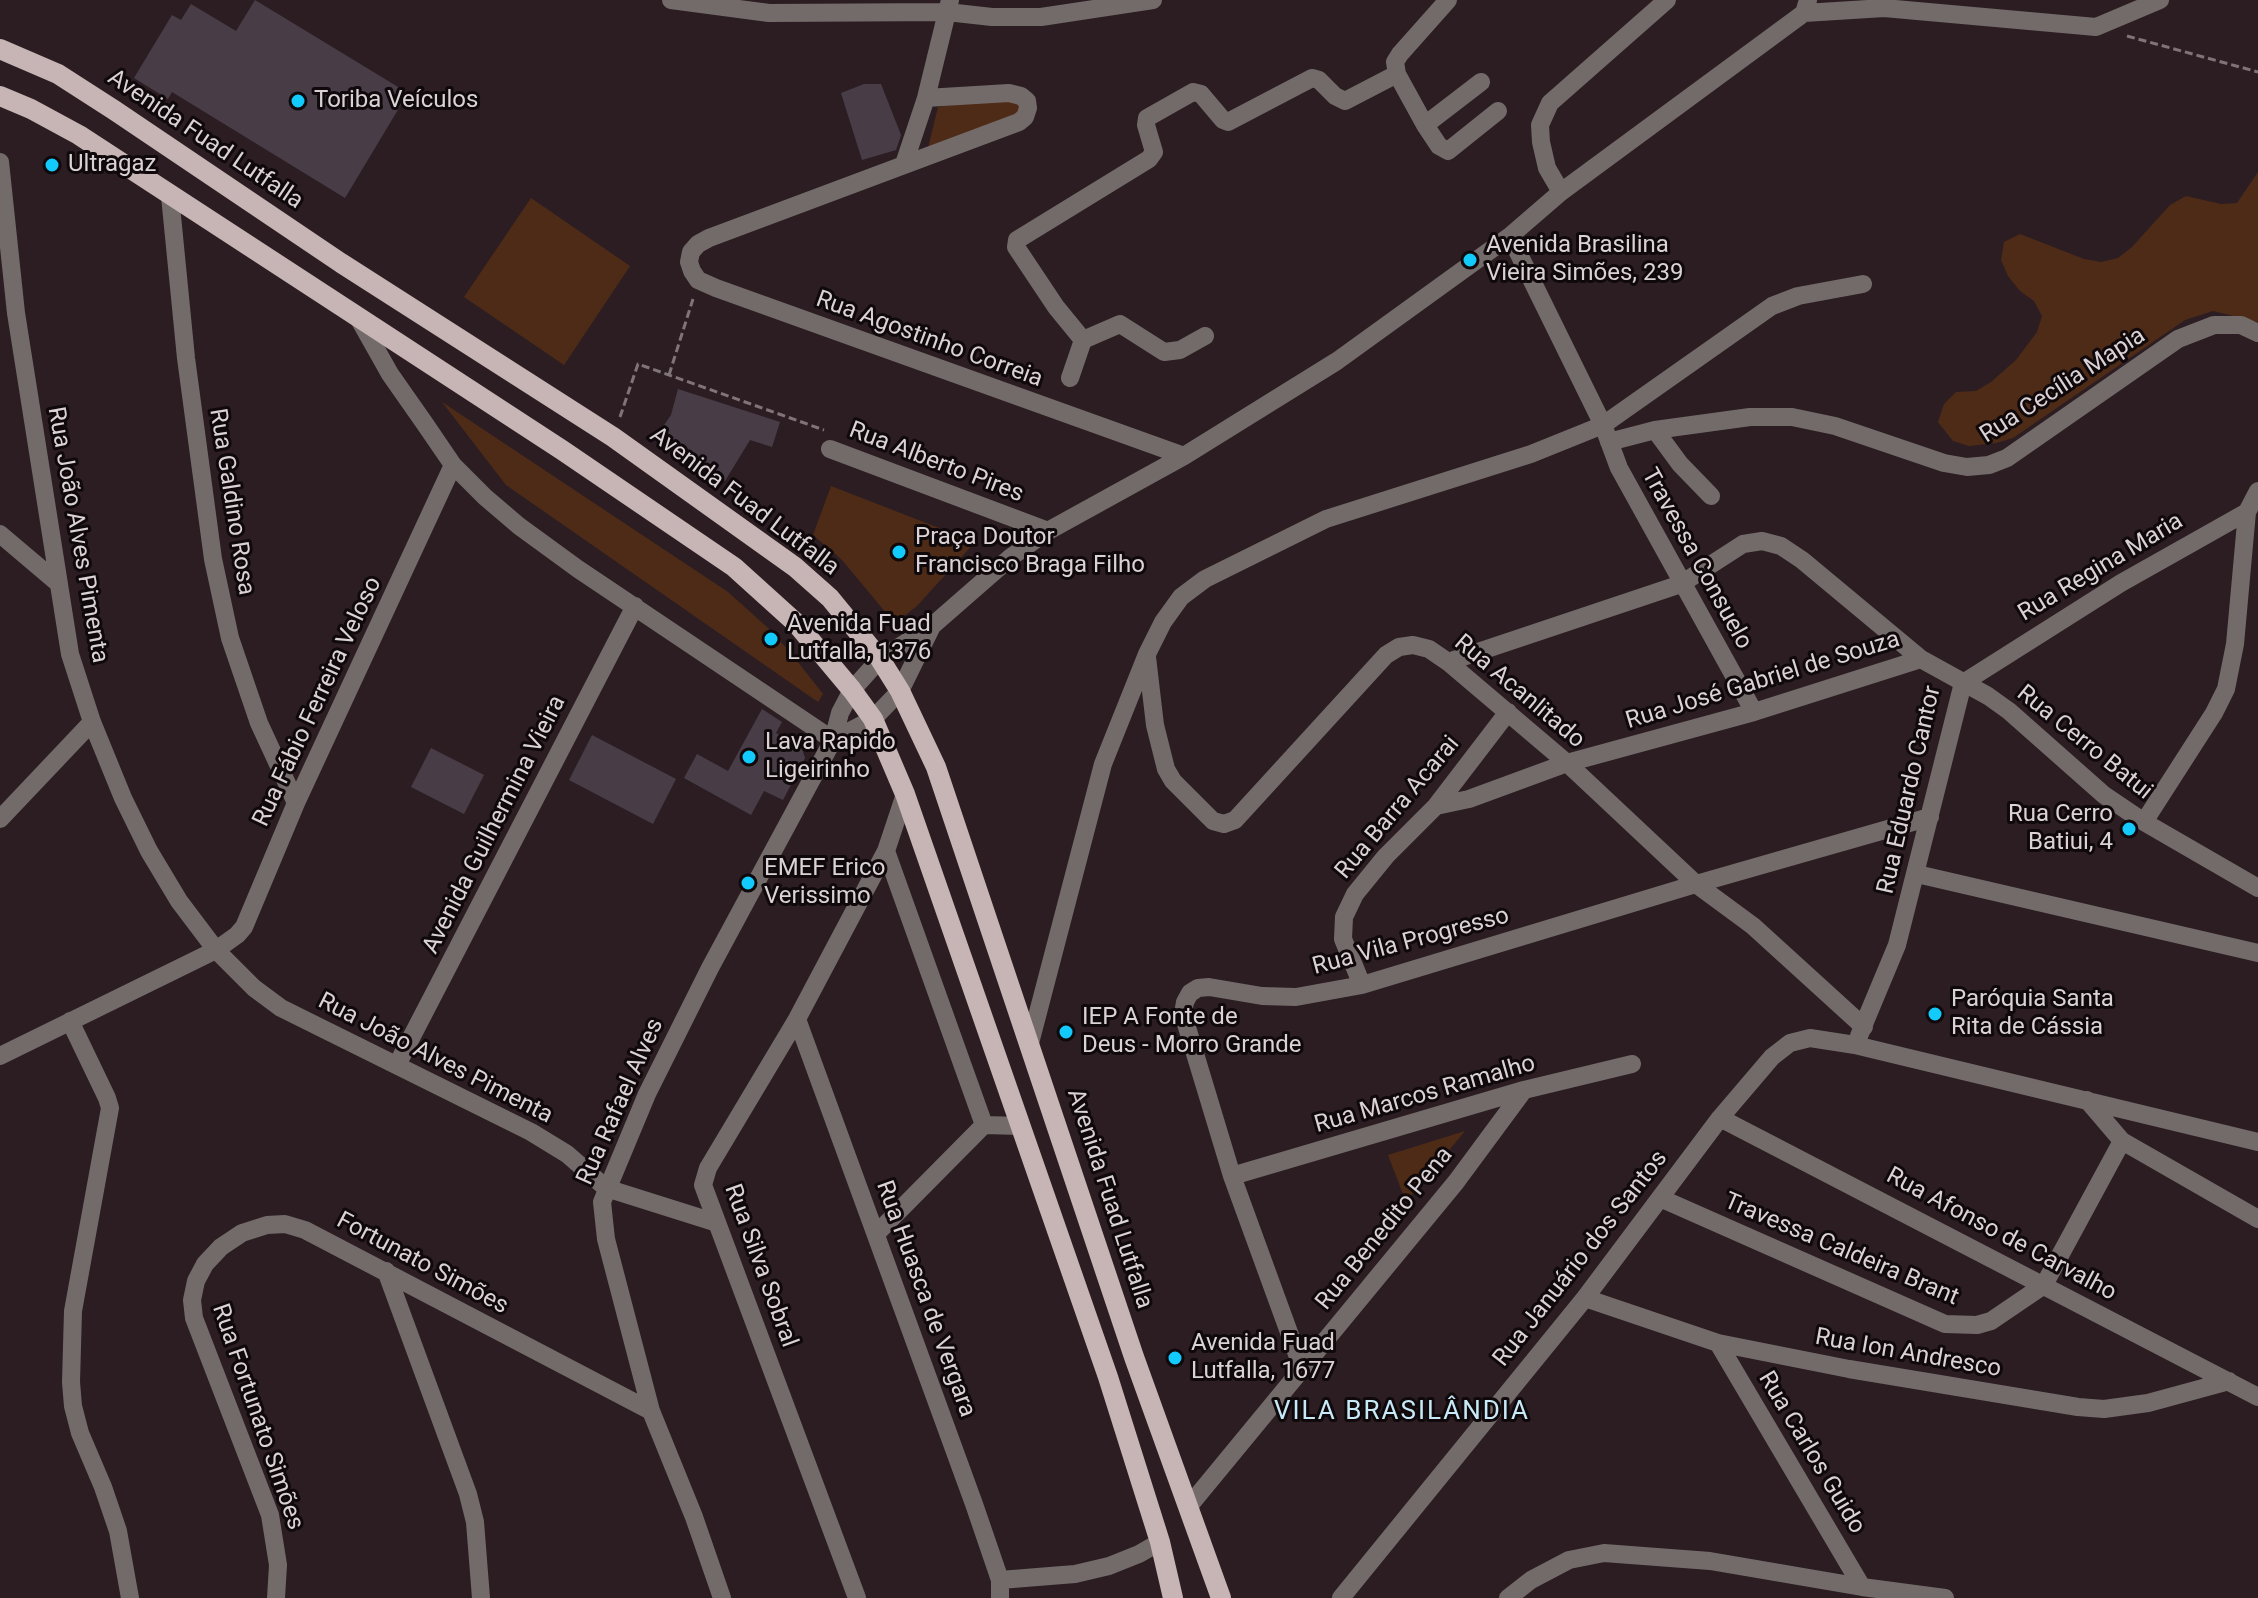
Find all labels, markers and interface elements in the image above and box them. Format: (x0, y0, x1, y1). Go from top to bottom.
street label: Avenida Fuad Lutfalla (102, 64, 308, 216)
place label: Toriba Veículos (314, 87, 478, 115)
marker: Toriba Veículos (289, 92, 307, 110)
place label: Ultragaz (68, 151, 156, 179)
marker: Ultragaz (43, 156, 61, 174)
place label: Avenida Brasilina Vieira Simões, 239 (1486, 232, 1683, 288)
marker: Avenida Brasilina Vieira Simões, 239 (1461, 251, 1479, 269)
street label: Rua Agostinho Correia (812, 286, 1046, 394)
street label: Rua Cecília Mapia (1975, 322, 2151, 450)
street label: Rua João Alves Pimenta (40, 405, 114, 665)
street label: Rua Galdino Rosa (202, 407, 260, 597)
street label: Rua Alberto Pires (845, 416, 1027, 510)
street label: Avenida Fuad Lutfalla (644, 422, 844, 582)
street label: Travessa Consuelo (1634, 464, 1758, 654)
street label: Rua Regina Maria (2013, 507, 2189, 629)
place label: Praça Doutor Francisco Braga Filho (915, 524, 1145, 580)
marker: Praça Doutor Francisco Braga Filho (890, 543, 908, 561)
street label: Rua Fábio Ferreira Veloso (247, 573, 389, 831)
place label: Avenida Fuad Lutfalla, 1376 (787, 611, 931, 667)
street label: Rua José Gabriel de Souza (1623, 626, 1903, 736)
street label: Rua Acanlitado (1448, 629, 1590, 755)
marker: Avenida Fuad Lutfalla, 1376 (762, 630, 780, 648)
street label: Rua Cerro Batui (2010, 680, 2158, 806)
street label: Rua Eduardo Cantor (1872, 683, 1948, 897)
street label: Avenida Guilhermina Vieira (417, 691, 573, 959)
place label: Lava Rapido Ligeirinho (765, 729, 896, 785)
street label: Rua Barra Acarai (1330, 731, 1466, 885)
marker: Lava Rapido Ligeirinho (740, 748, 758, 766)
place label: Rua Cerro Batiui, 4 (2008, 801, 2113, 857)
marker: Rua Cerro Batiui, 4 (2120, 820, 2138, 838)
place label: EMEF Erico Verissimo (764, 855, 885, 911)
marker: EMEF Erico Verissimo (739, 874, 757, 892)
street label: Rua Vila Progresso (1310, 902, 1512, 982)
place label: Paróquia Santa Rita de Cássia (1951, 986, 2114, 1042)
street label: Rua João Alves Pimenta (313, 987, 557, 1131)
place label: IEP A Fonte de Deus - Morro Grande (1082, 1004, 1302, 1060)
marker: Paróquia Santa Rita de Cássia (1926, 1005, 1944, 1023)
street label: Rua Rafael Alves (571, 1014, 671, 1190)
marker: IEP A Fonte de Deus - Morro Grande (1057, 1023, 1075, 1041)
street label: Rua Marcos Ramalho (1311, 1050, 1539, 1140)
street label: Avenida Fuad Lutfalla (1060, 1086, 1158, 1312)
street label: Rua Benedito Pena (1310, 1142, 1460, 1316)
street label: Rua Januário dos Santos (1488, 1145, 1674, 1373)
street label: Rua Afonso de Carvalho (1881, 1162, 2121, 1308)
street label: Rua Huasca de Vergara (869, 1177, 981, 1421)
street label: Rua Silva Sobral (717, 1181, 803, 1351)
street label: Travessa Caldeira Brant (1719, 1188, 1963, 1312)
street label: Fortunato Simões (331, 1207, 513, 1321)
street label: Rua Fortunato Simões (205, 1300, 309, 1534)
street label: Rua Ion Andresco (1813, 1323, 2003, 1385)
place label: Avenida Fuad Lutfalla, 1677 (1191, 1330, 1335, 1386)
marker: Avenida Fuad Lutfalla, 1677 (1166, 1349, 1184, 1367)
street label: Rua Carlos Guido (1751, 1367, 1871, 1539)
district label: VILA BRASILÂNDIA (1274, 1396, 1530, 1428)

